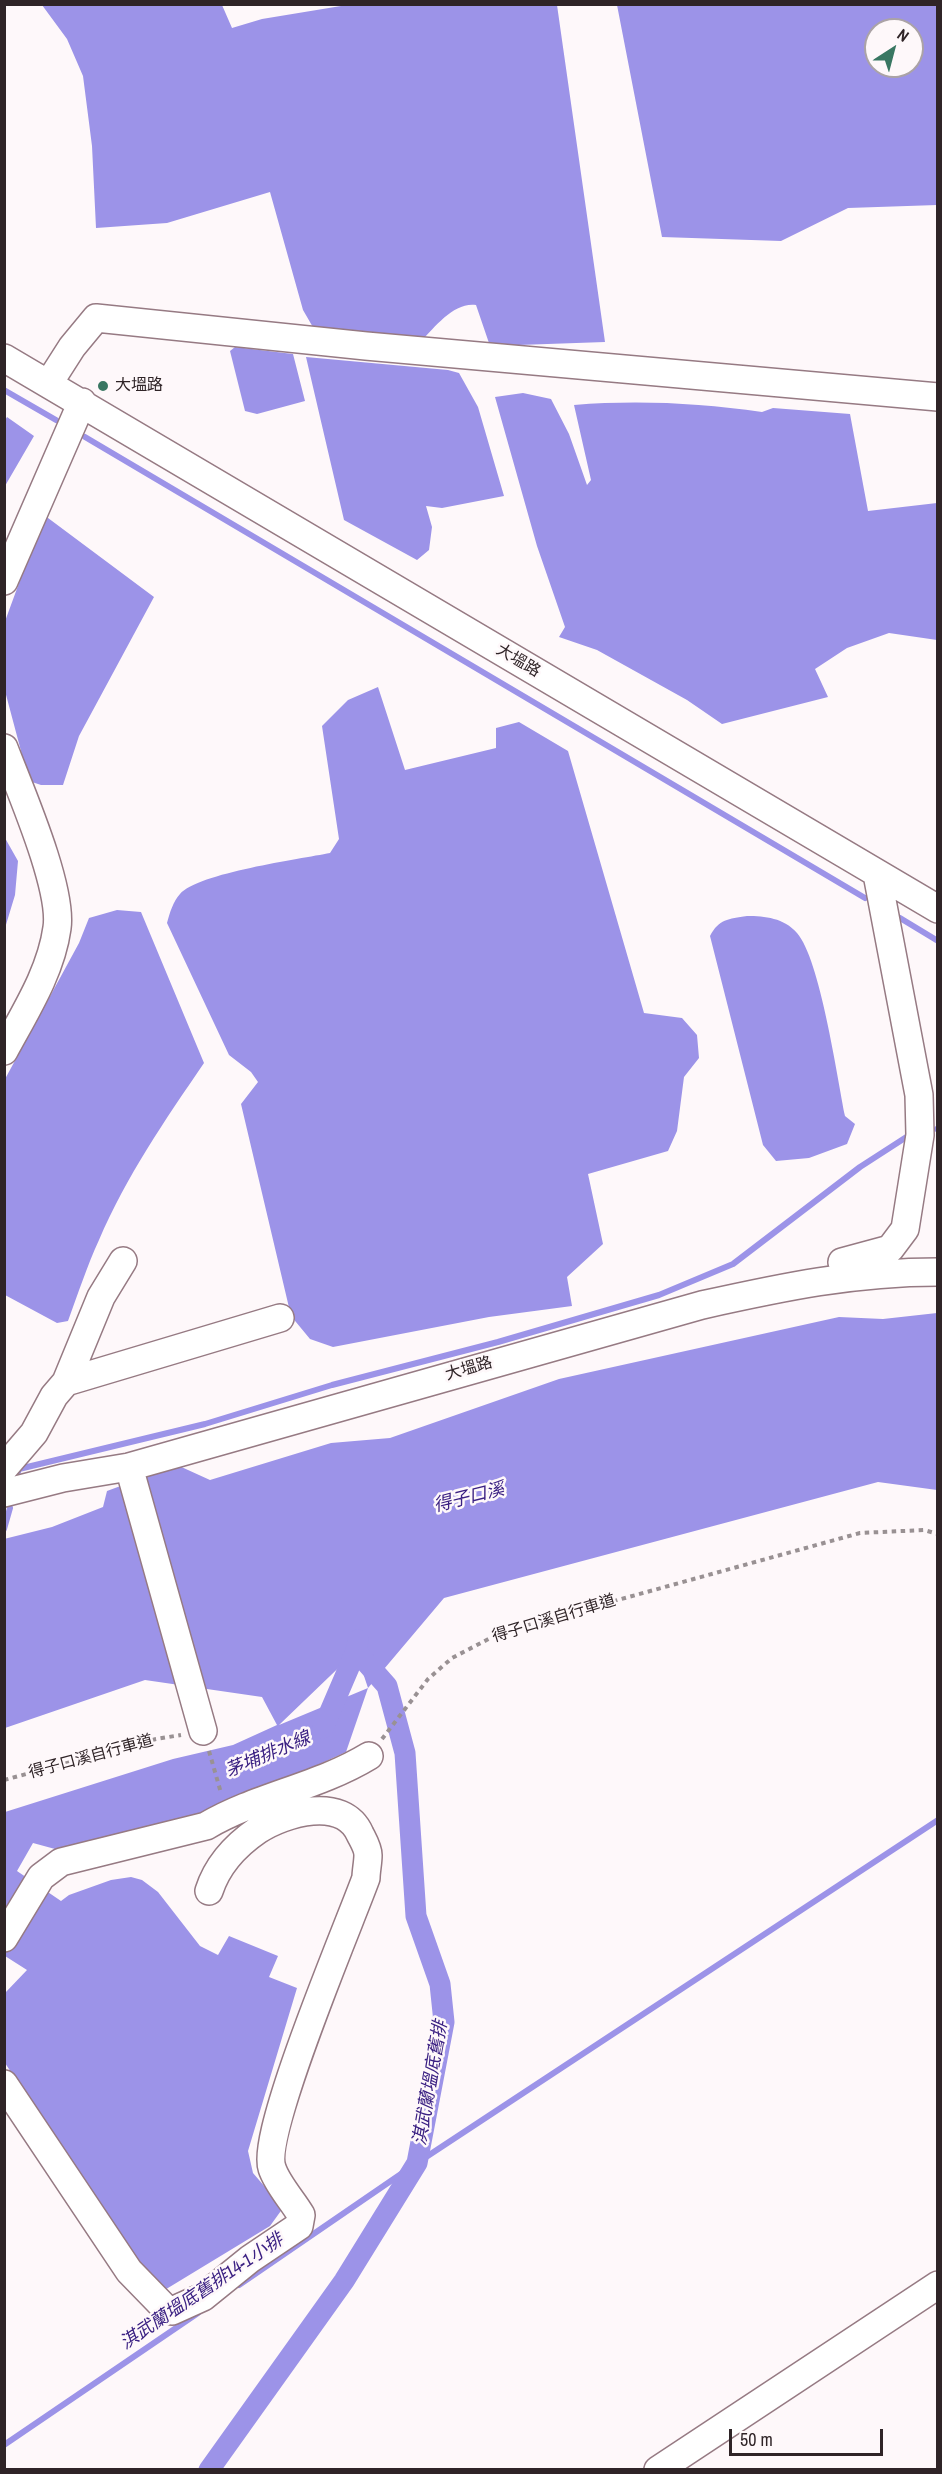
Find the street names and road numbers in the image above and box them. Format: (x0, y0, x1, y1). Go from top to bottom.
street label: 大塭路 (492, 640, 544, 682)
street label: 大塭路 (443, 1353, 495, 1385)
street label: 得子口溪自行車道 (490, 1591, 618, 1647)
street label: 得子口溪自行車道 (27, 1731, 155, 1783)

